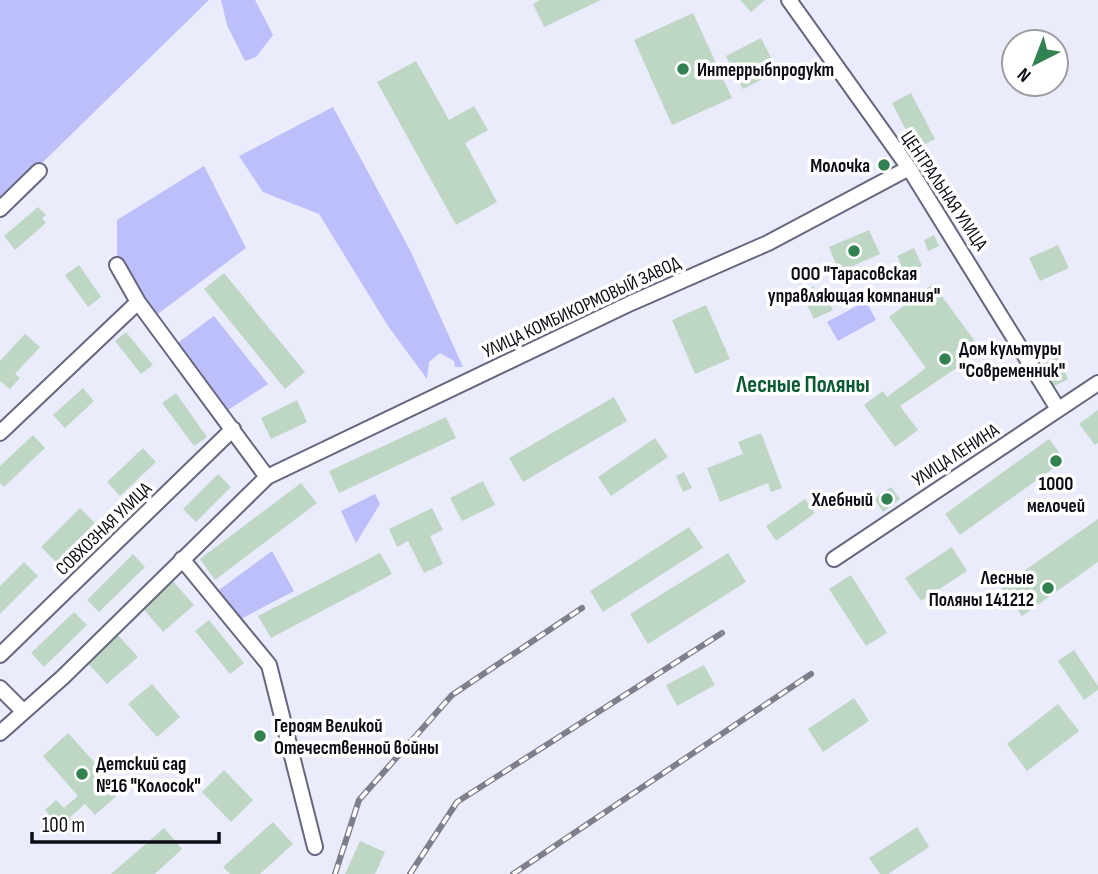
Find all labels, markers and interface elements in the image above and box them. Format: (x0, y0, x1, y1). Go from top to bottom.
north arrow (1000, 28, 1070, 98)
place label: Интеррыбпродукт (697, 59, 834, 82)
marker: Интеррыбпродукт (675, 61, 691, 77)
text: N (1013, 63, 1036, 86)
street label: ЦЕНТРАЛЬНАЯ УЛИЦА (895, 127, 993, 256)
place label: Молочка (810, 155, 870, 178)
marker: Молочка (876, 157, 892, 173)
marker: ООО "Тарасовская управляющая компания" (846, 243, 862, 259)
street label: УЛИЦА КОМБИКОРМОВЫЙ ЗАВОД (479, 251, 684, 363)
place label: ООО "Тарасовская управляющая компания" (768, 263, 940, 308)
place label: Дом культуры "Современник" (959, 338, 1065, 383)
marker: Дом культуры "Современник" (937, 351, 953, 367)
district label: Лесные Поляны (735, 371, 870, 399)
street label: УЛИЦА ЛЕНИНА (908, 418, 1004, 492)
marker: 1000 мелочей (1048, 453, 1064, 469)
place label: 1000 мелочей (1027, 473, 1085, 518)
street label: СОВХОЗНАЯ УЛИЦА (51, 477, 157, 581)
place label: Хлебный (811, 489, 873, 512)
marker: Хлебный (879, 491, 895, 507)
place label: Лесные Поляны 141212 (929, 567, 1034, 612)
marker: Лесные Поляны 141212 (1040, 580, 1056, 596)
place label: Героям Великой Отечественной войны (274, 715, 439, 760)
marker: Героям Великой Отечественной войны (252, 728, 268, 744)
place label: Детский сад №16 "Колосок" (96, 753, 201, 798)
marker: Детский сад №16 "Колосок" (74, 766, 90, 782)
scale bar (32, 800, 219, 844)
text: 100 m (42, 813, 85, 838)

